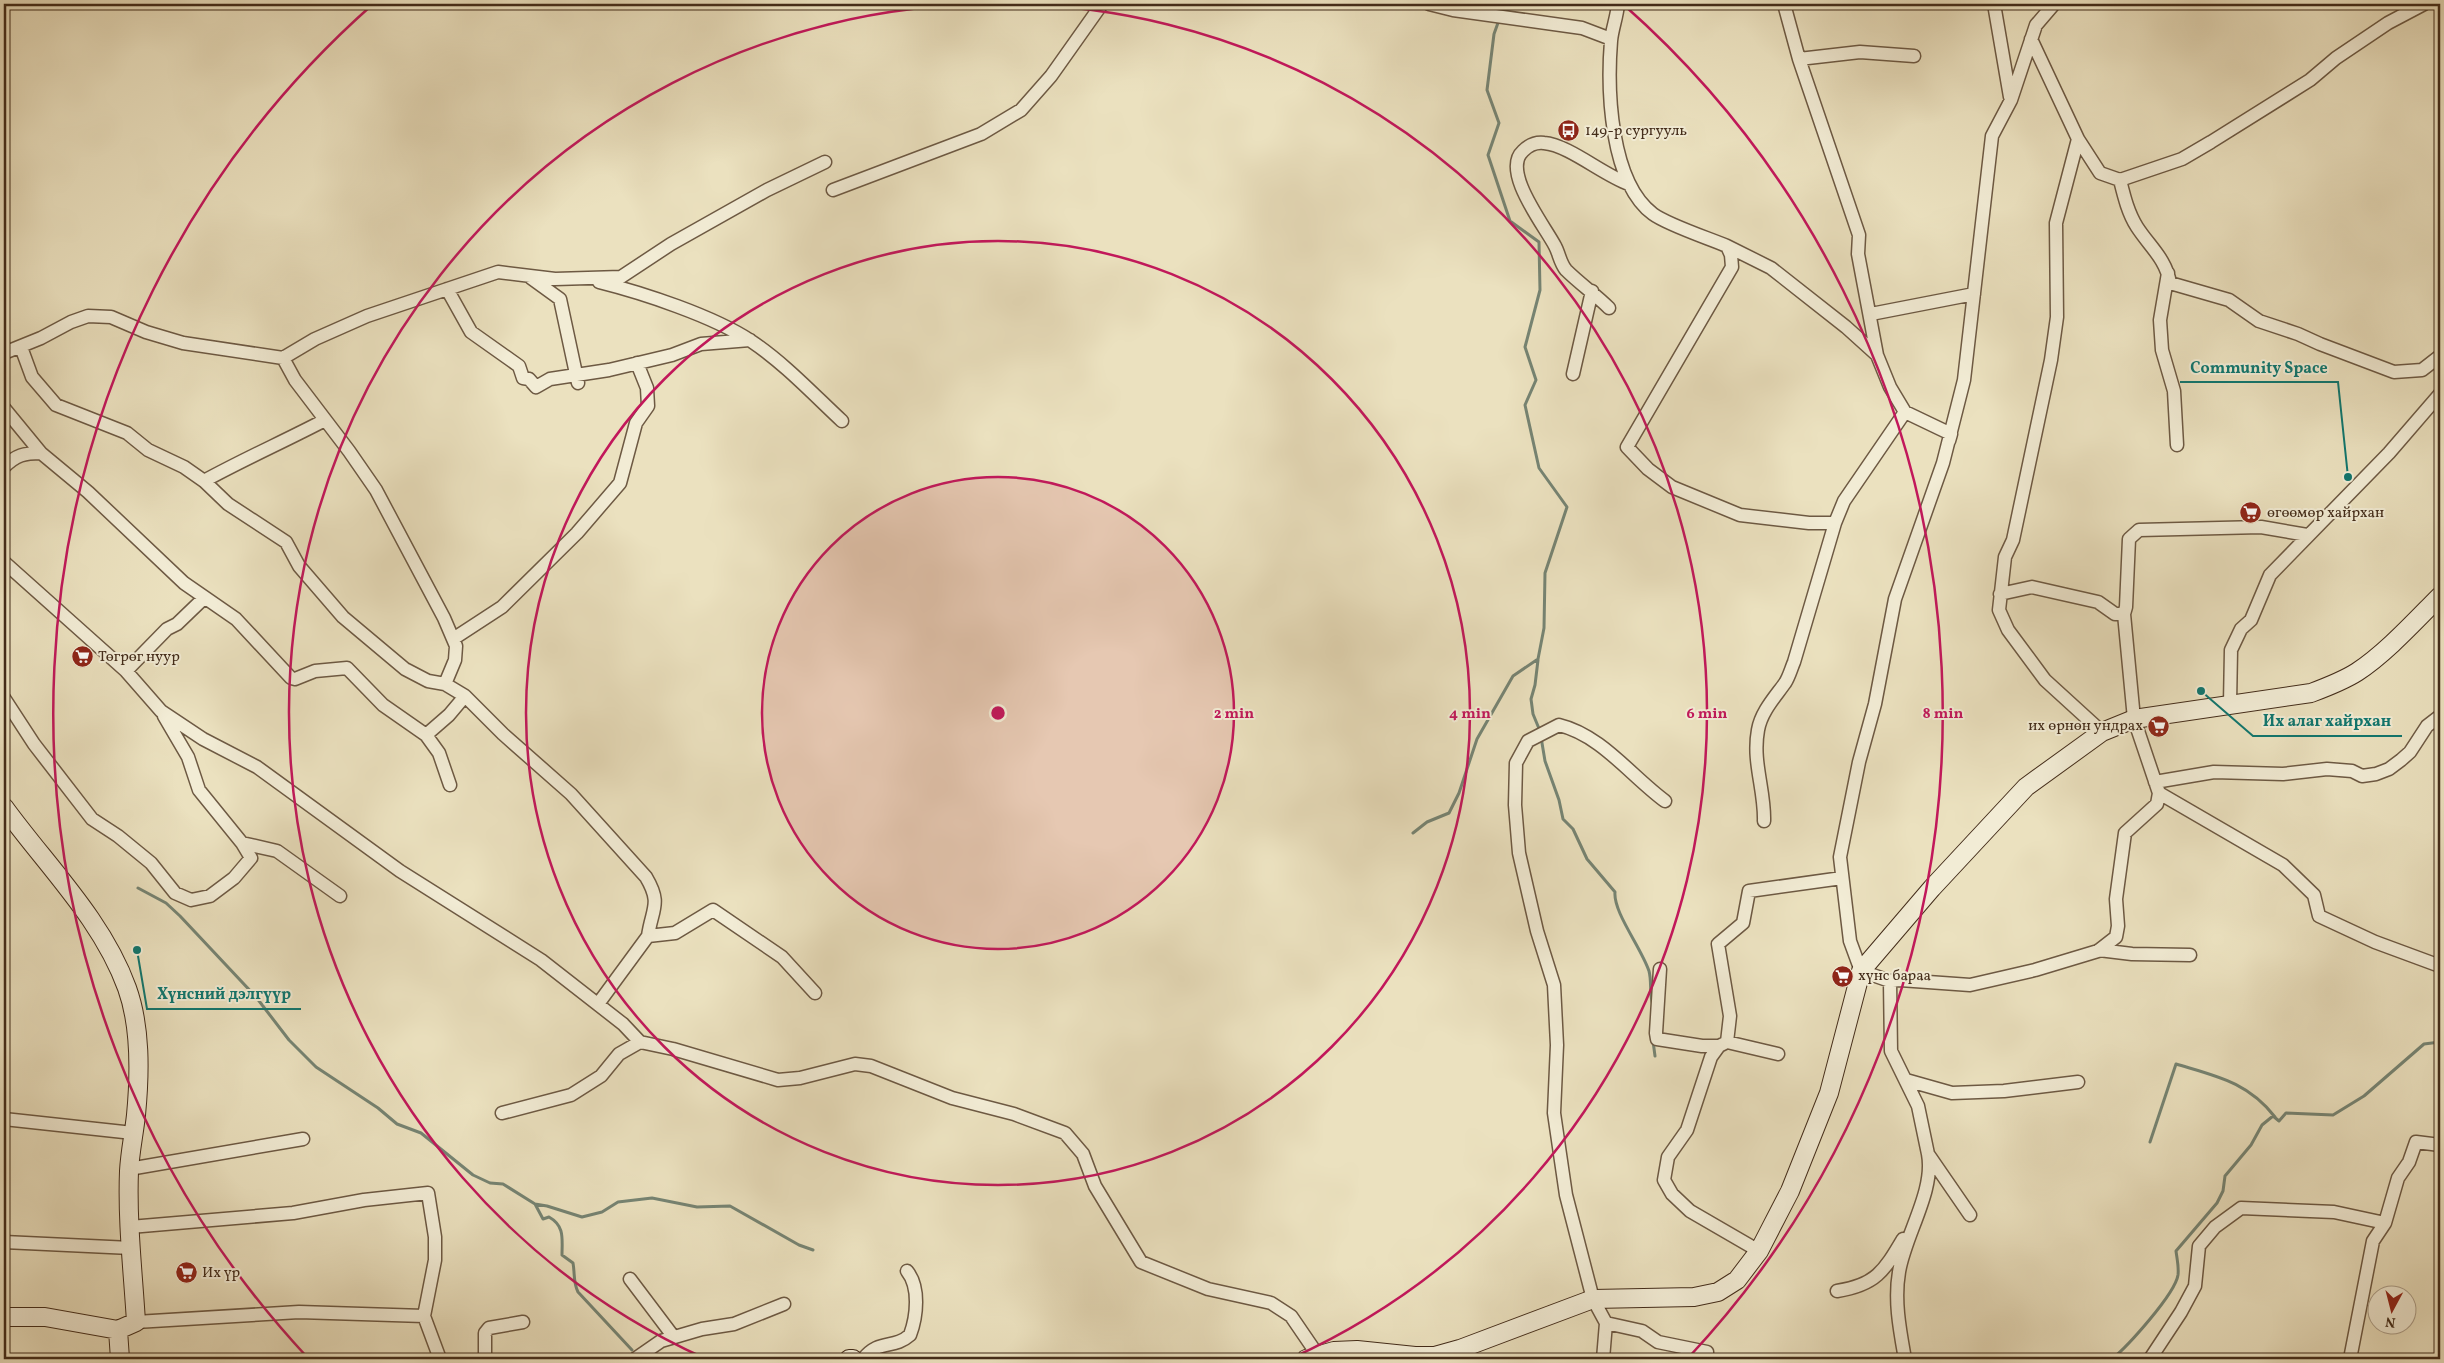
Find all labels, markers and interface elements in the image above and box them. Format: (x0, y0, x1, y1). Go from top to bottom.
bus stop icon: 149-р сургууль (1557, 119, 1581, 143)
place label: 149-р сургууль (1585, 121, 1687, 142)
callout: Community Space (2180, 351, 2338, 382)
text: Community Space (2190, 358, 2328, 380)
supermarket icon: өгөөмөр хайрхан (2239, 501, 2263, 525)
place label: өгөөмөр хайрхан (2267, 503, 2384, 524)
supermarket icon: Төгрөг нуур (70, 645, 94, 669)
place label: Төгрөг нуур (98, 647, 180, 668)
centre of rings (989, 704, 1007, 722)
text: 2 min (1214, 704, 1254, 725)
text: 4 min (1449, 704, 1491, 725)
text: 6 min (1687, 704, 1728, 725)
text: 8 min (1923, 704, 1964, 725)
callout: Их алаг хайрхан (2253, 705, 2402, 736)
text: Их алаг хайрхан (2263, 711, 2391, 733)
supermarket icon: их өрнөн ундрах (2147, 714, 2171, 738)
place label: их өрнөн ундрах (2028, 716, 2143, 737)
supermarket icon: хүнс бараа (1830, 964, 1854, 988)
place label: хүнс бараа (1858, 966, 1931, 987)
callout: Хүнсний дэлгүүр (147, 978, 301, 1009)
text: Хүнсний дэлгүүр (157, 984, 291, 1006)
supermarket icon: Их үр (174, 1261, 198, 1285)
place label: Их үр (202, 1263, 240, 1284)
north arrow (2366, 1286, 2416, 1336)
text: N (2384, 1311, 2397, 1331)

